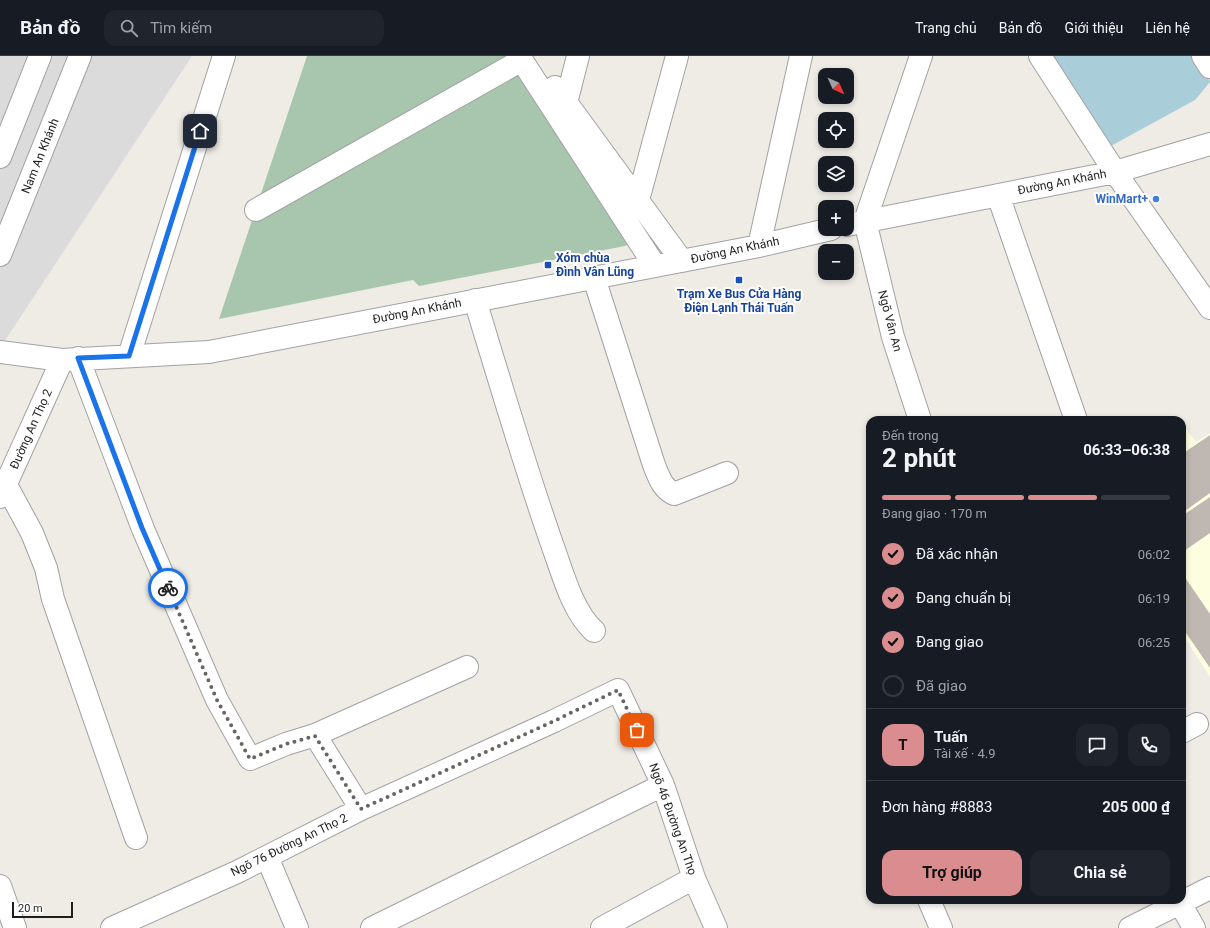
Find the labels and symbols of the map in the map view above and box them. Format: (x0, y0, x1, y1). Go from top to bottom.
north arrow (818, 68, 854, 104)
pin (183, 114, 217, 148)
street label: Nam An Khánh (19, 116, 61, 196)
street label: Đường An Khánh (1016, 167, 1108, 197)
place label: WinMart+ (1095, 192, 1148, 206)
marker: WinMart+ (1151, 194, 1161, 204)
street label: Đường An Khánh (690, 234, 780, 266)
place label: Xóm chùa Đình Vân Lũng (556, 251, 634, 279)
marker: Xóm chùa Đình Vân Lũng (543, 260, 553, 270)
marker: Trạm Xe Bus Cửa Hàng Điện Lạnh Thái Tuấn (734, 275, 744, 285)
place label: Trạm Xe Bus Cửa Hàng Điện Lạnh Thái Tuấn (677, 287, 801, 315)
street label: Ngõ Vân An (875, 289, 905, 353)
street label: Đường An Khánh (371, 296, 463, 326)
street label: Đường An Thọ 2 (7, 387, 55, 471)
courier (148, 568, 188, 608)
pin (620, 713, 654, 747)
street label: Ngõ 46 Đường An Thọ (646, 761, 700, 877)
street label: Ngõ 76 Đường An Thọ 2 (228, 811, 350, 879)
scale bar (12, 900, 73, 919)

